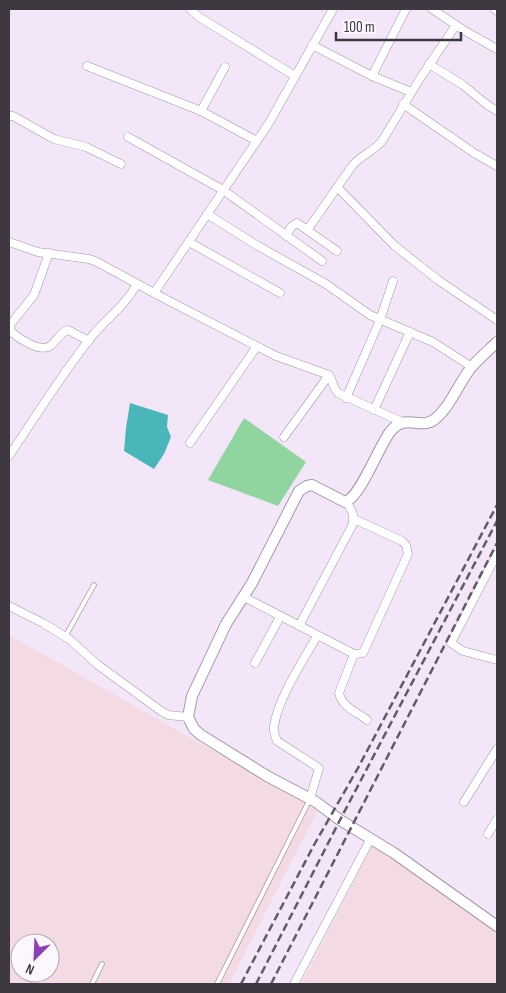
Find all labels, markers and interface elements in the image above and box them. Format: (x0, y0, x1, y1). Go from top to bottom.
scale bar (336, 10, 461, 42)
text: 100 m (344, 18, 375, 37)
north arrow (10, 933, 60, 983)
text: N (23, 960, 37, 979)

